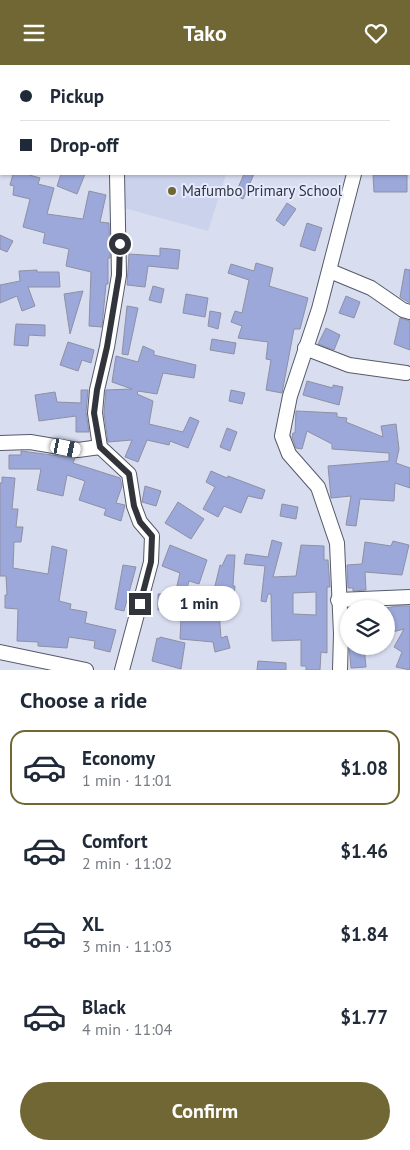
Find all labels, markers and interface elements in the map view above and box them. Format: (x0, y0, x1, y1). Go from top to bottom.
icon: menu (20, 19, 48, 47)
text: Tako (183, 19, 227, 47)
icon: heart (362, 19, 390, 47)
text: Pickup (50, 84, 104, 108)
text: Drop-off (50, 133, 118, 157)
place label: Mafumbo Primary School (182, 181, 343, 200)
marker: Mafumbo Primary School (166, 185, 178, 197)
route start (109, 233, 131, 255)
car (49, 438, 82, 458)
callout: 1 min (158, 587, 240, 621)
route end (129, 593, 151, 615)
text: 1 min (179, 593, 219, 613)
map controls (340, 600, 395, 655)
button: layers (340, 600, 395, 655)
text: Choose a ride (20, 686, 147, 714)
icon: car (22, 745, 67, 790)
text: Economy (82, 746, 155, 770)
text: $1.08 (340, 756, 388, 780)
text: 1 min · 11:01 (82, 770, 172, 790)
icon: car (22, 828, 67, 873)
text: Comfort (82, 829, 148, 853)
text: $1.46 (340, 839, 388, 863)
text: 2 min · 11:02 (82, 853, 172, 873)
icon: car (22, 911, 67, 956)
text: XL (82, 912, 104, 936)
text: $1.84 (340, 922, 388, 946)
text: 3 min · 11:03 (82, 936, 172, 956)
icon: car (22, 994, 67, 1039)
text: Black (82, 995, 126, 1019)
text: $1.77 (340, 1005, 388, 1029)
text: 4 min · 11:04 (82, 1019, 172, 1039)
button: Confirm (20, 1082, 390, 1140)

